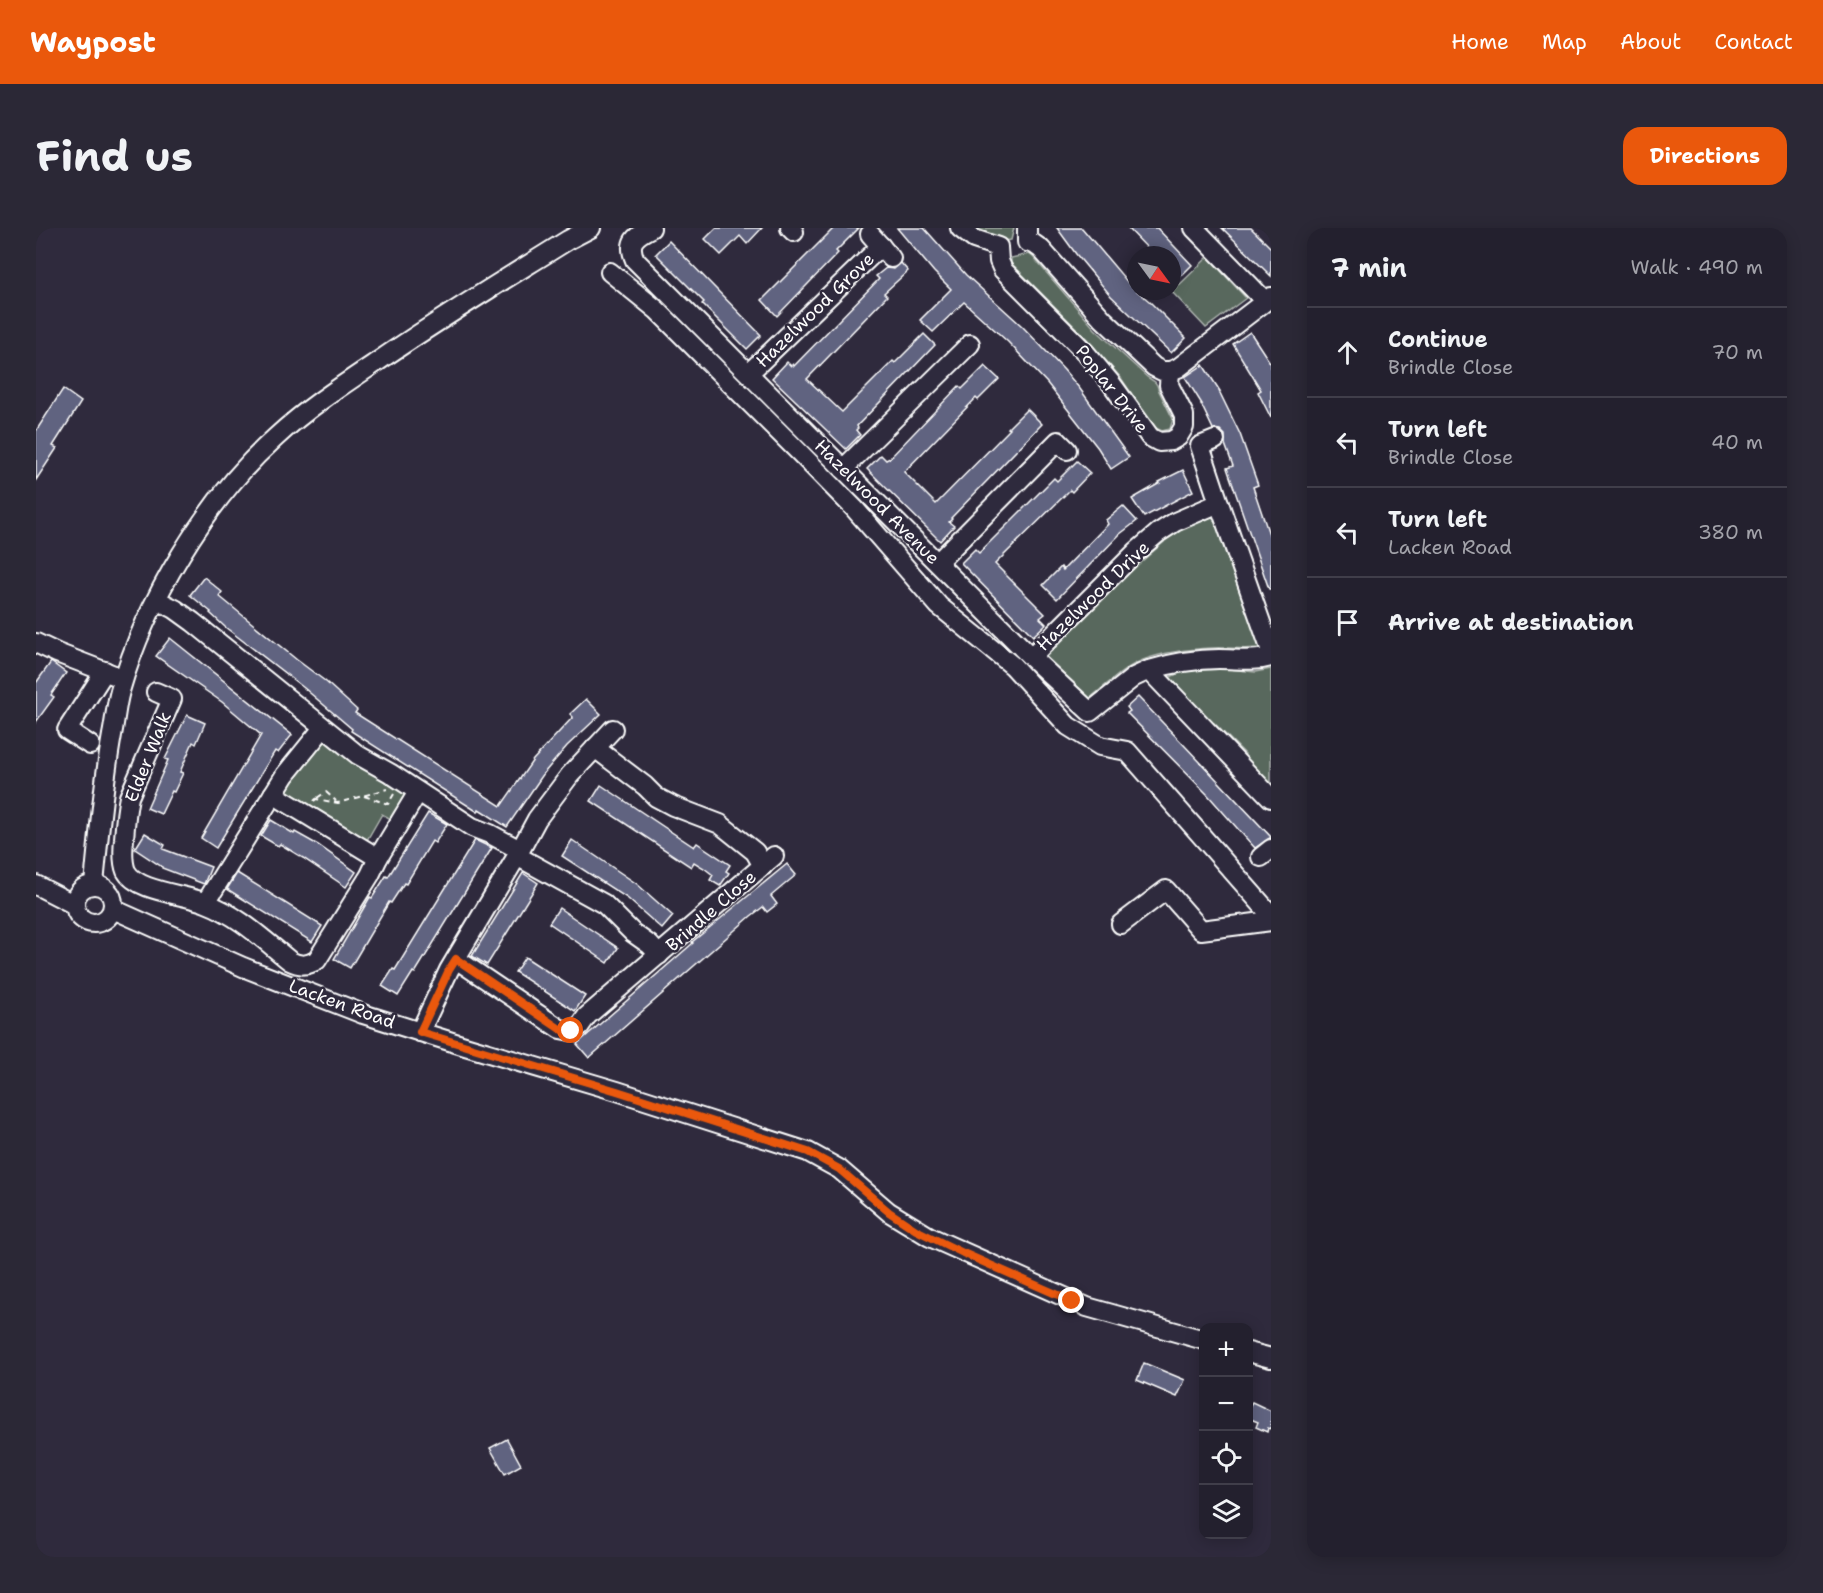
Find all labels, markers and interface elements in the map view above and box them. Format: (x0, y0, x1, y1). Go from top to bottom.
text: Waypost (30, 23, 156, 61)
text: Home (1451, 28, 1509, 56)
text: Map (1542, 28, 1587, 56)
text: About (1620, 28, 1681, 56)
text: Contact (1714, 28, 1793, 56)
button: Directions (1623, 127, 1787, 185)
text: Find us (36, 128, 193, 184)
north arrow (1127, 246, 1181, 300)
street label: Hazelwood Grove (751, 247, 879, 373)
text: 7 min (1331, 250, 1407, 285)
text: Walk · 490 m (1631, 254, 1763, 280)
text: Continue (1388, 325, 1488, 354)
icon: ahead (1331, 336, 1364, 369)
text: 70 m (1711, 339, 1763, 365)
street label: Poplar Drive (1070, 340, 1154, 438)
text: Brindle Close (1388, 354, 1513, 380)
text: Turn left (1388, 415, 1487, 444)
icon: left (1331, 426, 1364, 459)
text: 40 m (1711, 429, 1763, 455)
street label: Hazelwood Avenue (809, 434, 945, 570)
text: Brindle Close (1388, 444, 1513, 470)
text: Turn left (1388, 505, 1487, 534)
icon: left (1331, 516, 1364, 549)
text: 380 m (1698, 519, 1763, 545)
text: Lacken Road (1388, 534, 1512, 560)
street label: Hazelwood Drive (1031, 536, 1155, 656)
icon: arrive (1331, 606, 1364, 639)
text: Arrive at destination (1388, 608, 1634, 637)
street label: Elder Walk (119, 708, 177, 806)
street label: Brindle Close (661, 865, 761, 957)
street label: Lacken Road (285, 974, 399, 1034)
route start (557, 1017, 583, 1043)
route end (1058, 1287, 1084, 1313)
map controls (1199, 1323, 1253, 1539)
button: + (1199, 1323, 1253, 1377)
button: − (1199, 1377, 1253, 1431)
button: locate (1199, 1431, 1253, 1485)
button: layers (1199, 1485, 1253, 1539)

